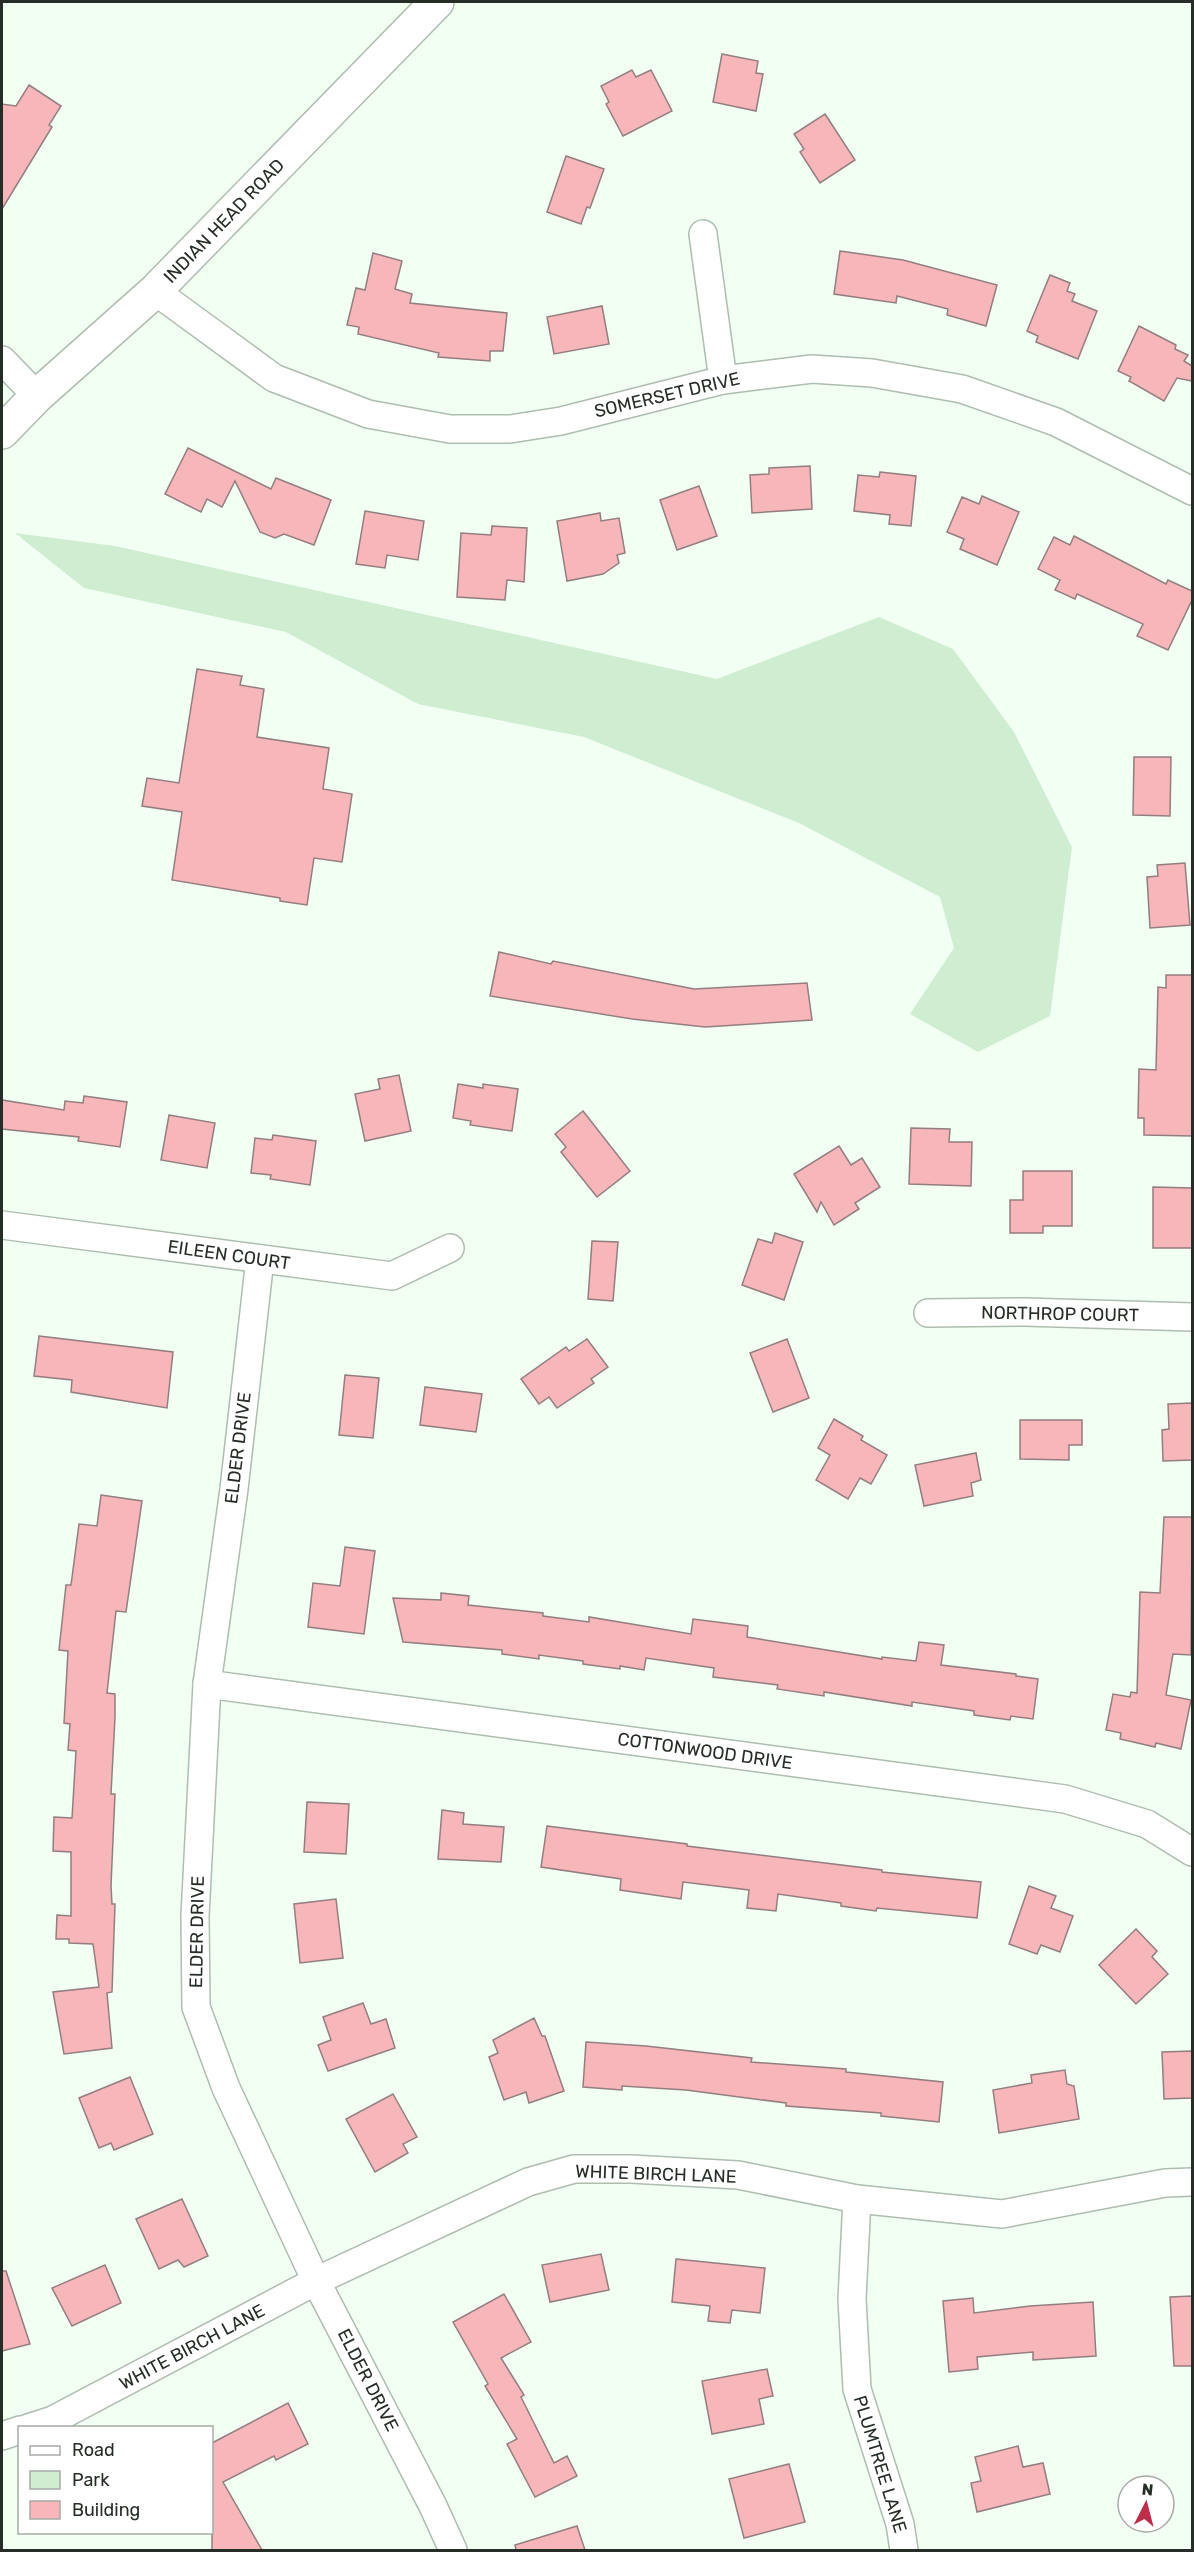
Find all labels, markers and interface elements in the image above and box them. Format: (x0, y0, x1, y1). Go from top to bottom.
street label: INDIAN HEAD ROAD (159, 154, 289, 288)
street label: SOMERSET DRIVE (592, 368, 742, 422)
street label: EILEEN COURT (166, 1236, 292, 1274)
street label: NORTHROP COURT (981, 1302, 1139, 1326)
street label: ELDER DRIVE (220, 1391, 256, 1505)
street label: COTTONWOOD DRIVE (616, 1728, 794, 1774)
street label: ELDER DRIVE (185, 1876, 209, 1988)
street label: WHITE BIRCH LANE (575, 2160, 737, 2188)
street label: WHITE BIRCH LANE (116, 2299, 268, 2395)
street label: ELDER DRIVE (333, 2325, 403, 2435)
street label: PLUMTREE LANE (849, 2393, 911, 2535)
legend (18, 2426, 213, 2534)
text: Road (72, 2439, 115, 2461)
text: Park (72, 2469, 110, 2491)
north arrow (1116, 2474, 1176, 2534)
text: N (1141, 2480, 1154, 2500)
text: Building (72, 2499, 140, 2521)

